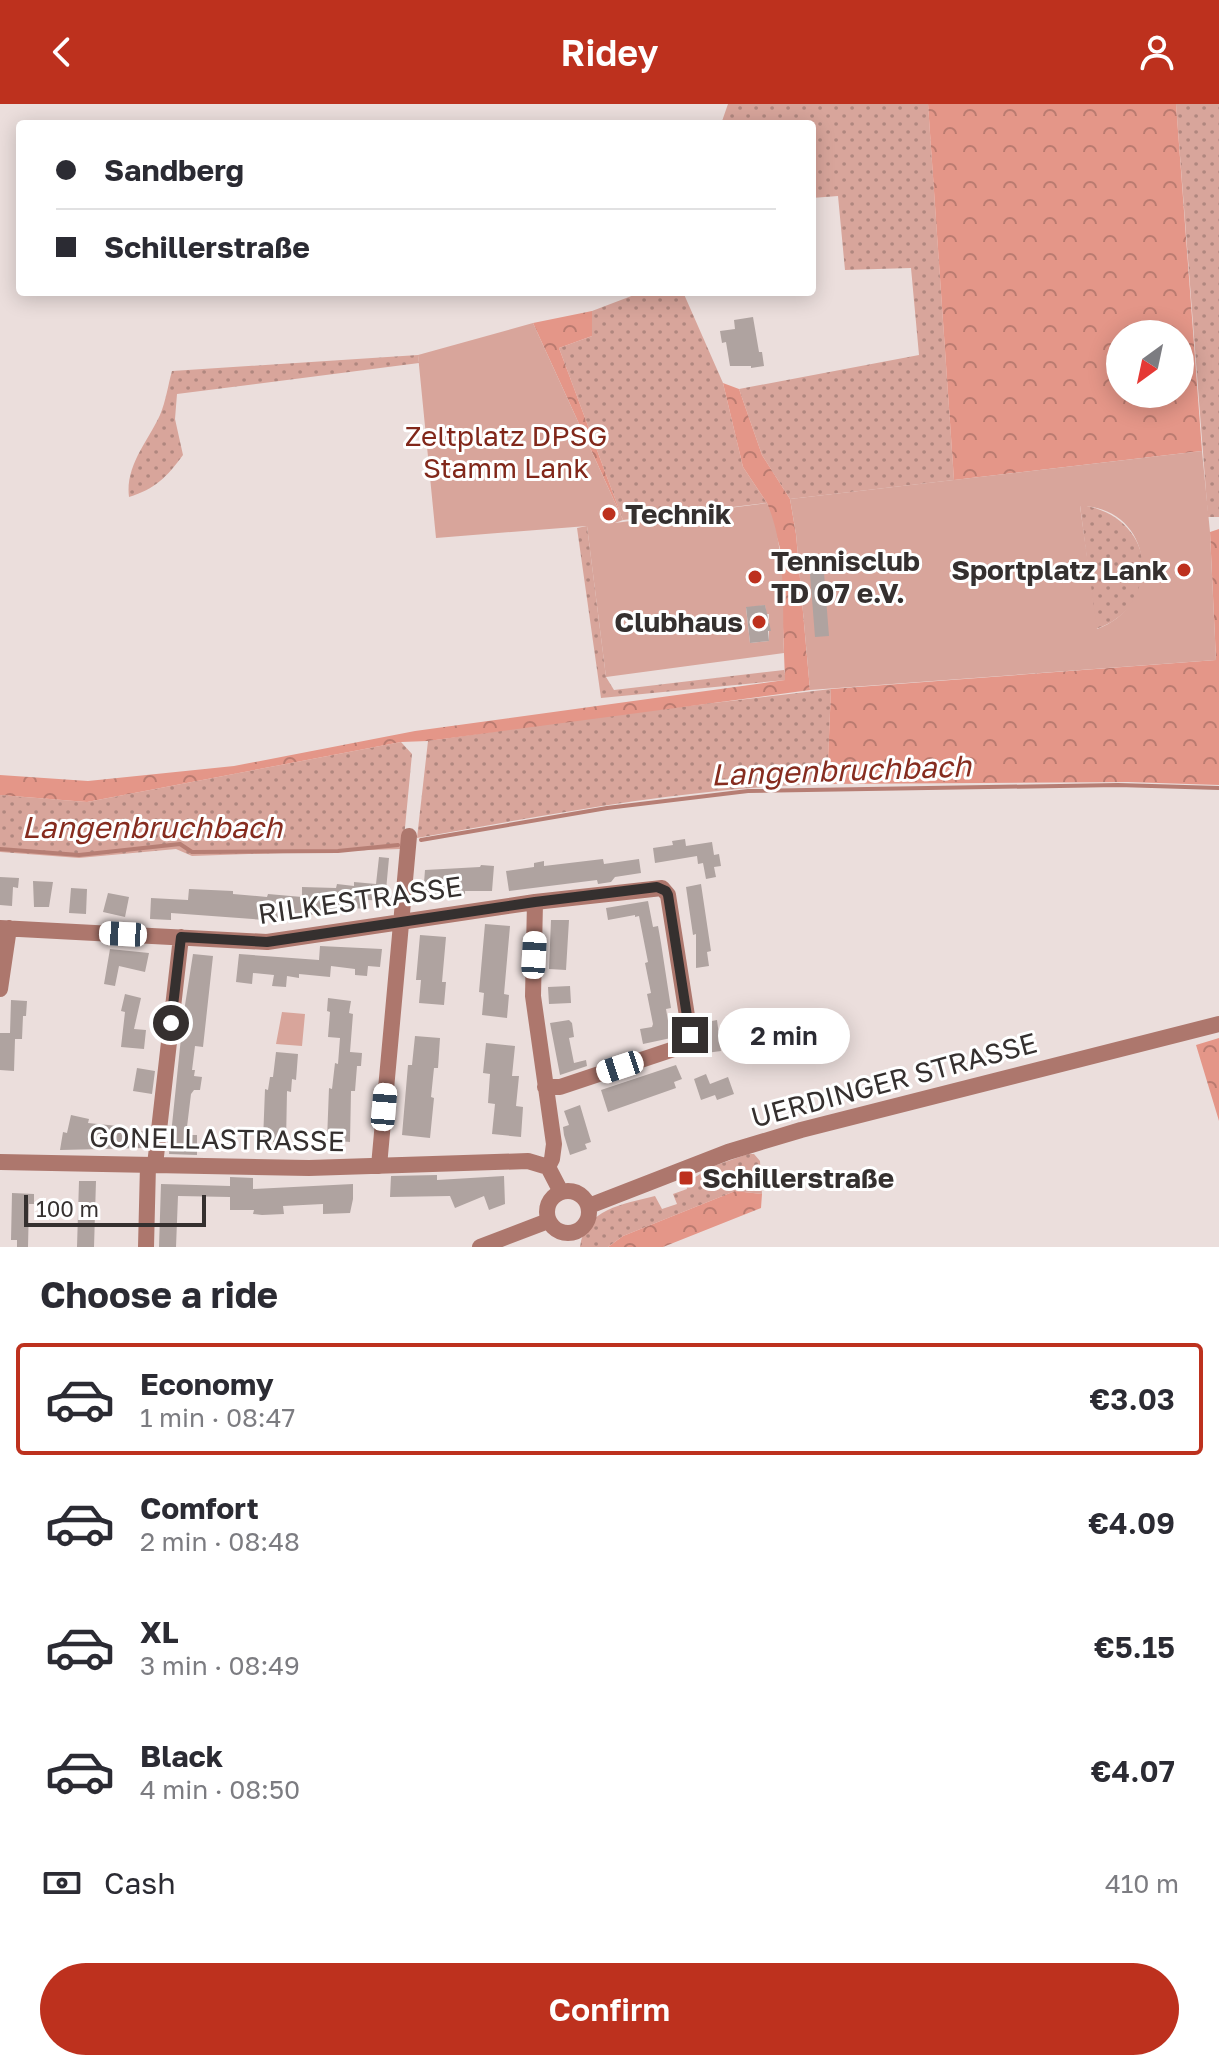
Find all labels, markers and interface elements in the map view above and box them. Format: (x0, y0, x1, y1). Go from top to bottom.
icon: back (40, 30, 84, 74)
icon: person (1135, 30, 1179, 74)
text: Ridey (561, 31, 658, 74)
text: Sandberg (104, 152, 244, 188)
text: Schillerstraße (104, 229, 310, 265)
north arrow (1106, 320, 1194, 408)
map controls (1106, 320, 1194, 408)
park label: Zeltplatz DPSG Stamm Lank (405, 419, 607, 484)
place label: Technik (625, 497, 731, 530)
marker: Technik (600, 505, 618, 523)
place label: Tennisclub TD 07 e.V. (771, 544, 920, 609)
place label: Sportplatz Lank (951, 553, 1168, 586)
marker: Sportplatz Lank (1175, 561, 1193, 579)
marker: Tennisclub TD 07 e.V. (746, 568, 764, 586)
place label: Clubhaus (614, 605, 743, 638)
marker: Clubhaus (750, 613, 768, 631)
water label: Langenbruchbach (710, 747, 973, 793)
water label: Langenbruchbach (22, 809, 284, 845)
street label: RILKESTRASSE (256, 869, 464, 930)
car (98, 921, 148, 947)
car (521, 930, 547, 980)
route start (153, 1005, 189, 1041)
callout: 2 min (718, 1007, 850, 1063)
route end (672, 1017, 708, 1053)
text: 2 min (750, 1020, 818, 1051)
street label: UERDINGER STRASSE (747, 1025, 1040, 1134)
car (593, 1048, 647, 1086)
car (370, 1082, 398, 1132)
street label: GONELLASTRASSE (89, 1120, 345, 1157)
place label: Schillerstraße (702, 1161, 894, 1194)
marker: Schillerstraße (677, 1169, 695, 1187)
scale bar (24, 1191, 206, 1227)
text: 100 m (36, 1195, 99, 1222)
text: Choose a ride (40, 1273, 278, 1316)
icon: car (44, 1363, 116, 1435)
text: Economy (140, 1366, 274, 1402)
text: €3.03 (1090, 1381, 1175, 1417)
text: 1 min · 08:47 (140, 1402, 295, 1433)
icon: car (44, 1487, 116, 1559)
text: Comfort (140, 1490, 259, 1526)
text: €4.09 (1088, 1505, 1175, 1541)
text: 2 min · 08:48 (140, 1526, 300, 1557)
icon: car (44, 1611, 116, 1683)
text: XL (140, 1614, 179, 1650)
text: €5.15 (1094, 1629, 1175, 1665)
text: 3 min · 08:49 (140, 1650, 300, 1681)
icon: car (44, 1735, 116, 1807)
text: Black (140, 1738, 223, 1774)
text: €4.07 (1091, 1753, 1175, 1789)
text: 4 min · 08:50 (140, 1774, 300, 1805)
icon: cash (40, 1861, 84, 1905)
text: Cash (104, 1865, 176, 1901)
text: 410 m (1105, 1868, 1179, 1899)
button: Confirm (40, 1963, 1179, 2055)

